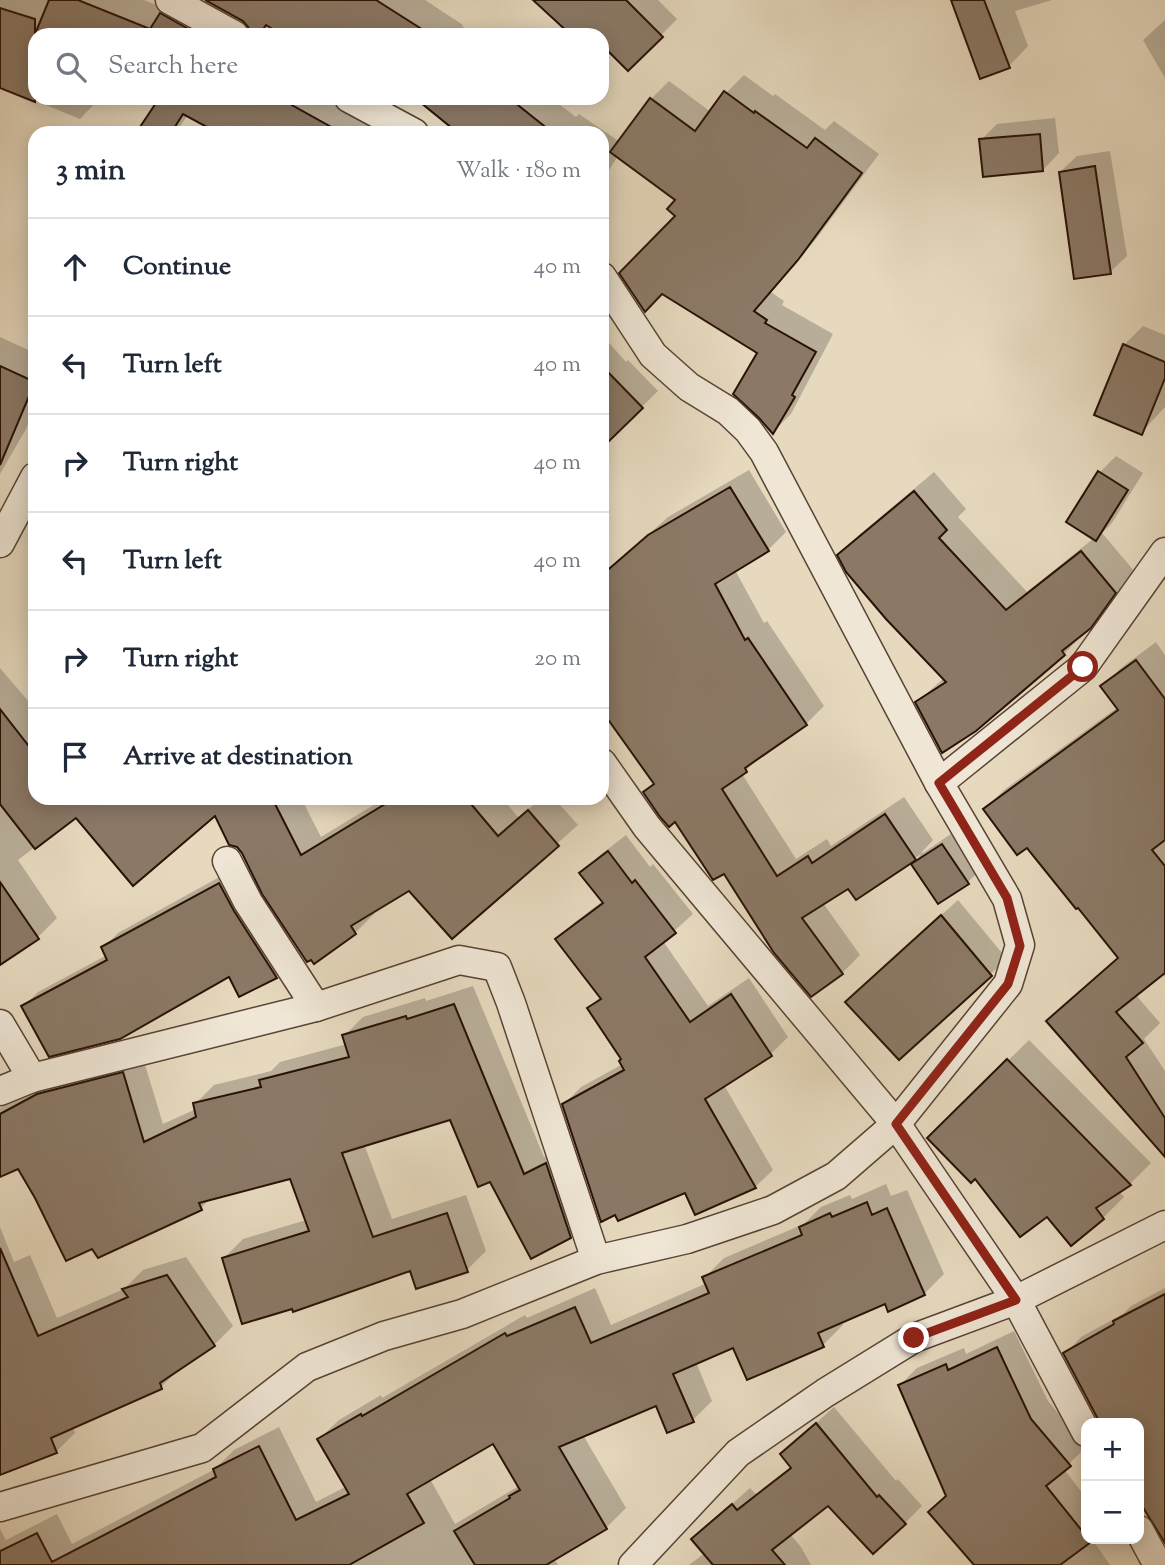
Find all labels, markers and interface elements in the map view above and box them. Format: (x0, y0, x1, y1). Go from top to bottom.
search box (28, 28, 609, 105)
icon: search (52, 48, 90, 86)
text: Search here (108, 48, 238, 85)
text: 3 min (56, 150, 126, 193)
text: Walk · 180 m (456, 155, 581, 188)
icon: ahead (56, 248, 94, 286)
text: Continue (123, 249, 231, 286)
text: 40 m (534, 251, 581, 284)
icon: left (56, 346, 94, 384)
text: Turn left (123, 347, 222, 384)
text: 40 m (534, 349, 581, 382)
icon: right (56, 444, 94, 482)
text: Turn right (123, 445, 238, 482)
text: 40 m (534, 447, 581, 480)
icon: left (56, 542, 94, 580)
text: Turn left (123, 543, 222, 580)
text: 40 m (534, 545, 581, 578)
icon: right (56, 640, 94, 678)
text: Turn right (123, 641, 238, 678)
text: 20 m (534, 643, 581, 676)
route start (1067, 651, 1098, 682)
icon: arrive (56, 738, 94, 776)
text: Arrive at destination (123, 739, 353, 776)
route end (898, 1322, 929, 1353)
map controls (1081, 1418, 1144, 1544)
button: + (1081, 1418, 1144, 1481)
button: − (1081, 1481, 1144, 1544)

